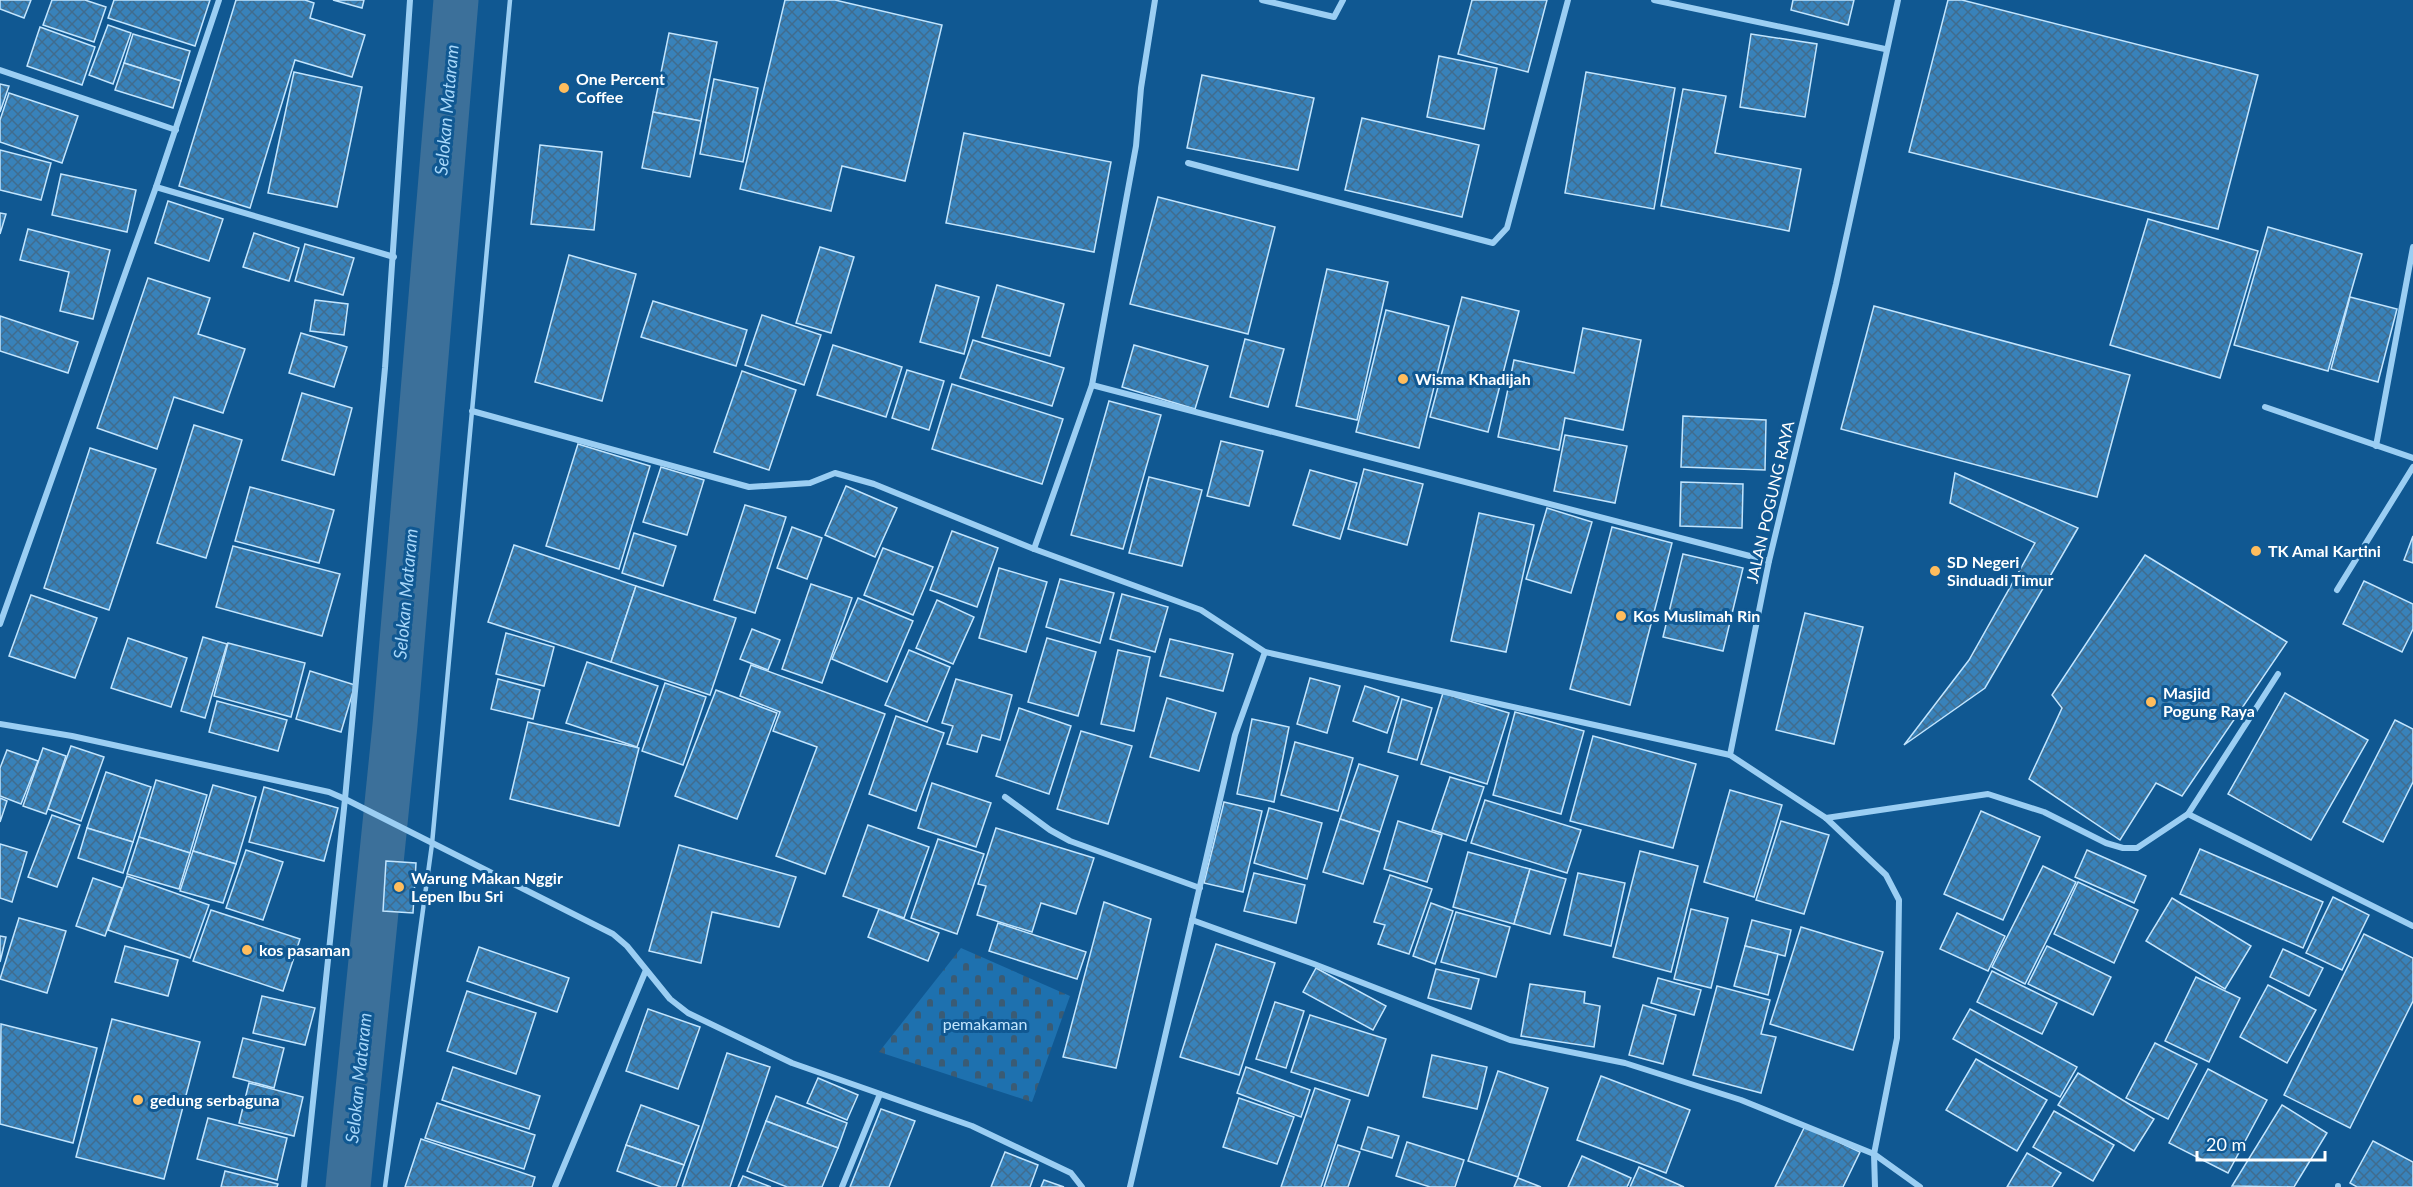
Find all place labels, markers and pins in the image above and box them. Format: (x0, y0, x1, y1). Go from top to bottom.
place label: One Percent Coffee (576, 69, 665, 106)
marker: One Percent Coffee (557, 81, 571, 95)
place label: Wisma Khadijah (1415, 369, 1531, 388)
marker: Wisma Khadijah (1396, 372, 1410, 386)
place label: TK Amal Kartini (2268, 541, 2381, 560)
marker: TK Amal Kartini (2249, 544, 2263, 558)
place label: SD Negeri Sinduadi Timur (1947, 552, 2054, 589)
marker: SD Negeri Sinduadi Timur (1928, 564, 1942, 578)
place label: Kos Muslimah Rin (1633, 606, 1760, 625)
marker: Kos Muslimah Rin (1614, 609, 1628, 623)
place label: Masjid Pogung Raya (2163, 683, 2255, 720)
marker: Masjid Pogung Raya (2144, 695, 2158, 709)
place label: Warung Makan Nggir Lepen Ibu Sri (411, 868, 563, 905)
marker: Warung Makan Nggir Lepen Ibu Sri (392, 880, 406, 894)
place label: kos pasaman (259, 940, 350, 959)
marker: kos pasaman (240, 943, 254, 957)
place label: gedung serbaguna (150, 1090, 280, 1109)
marker: gedung serbaguna (131, 1093, 145, 1107)

